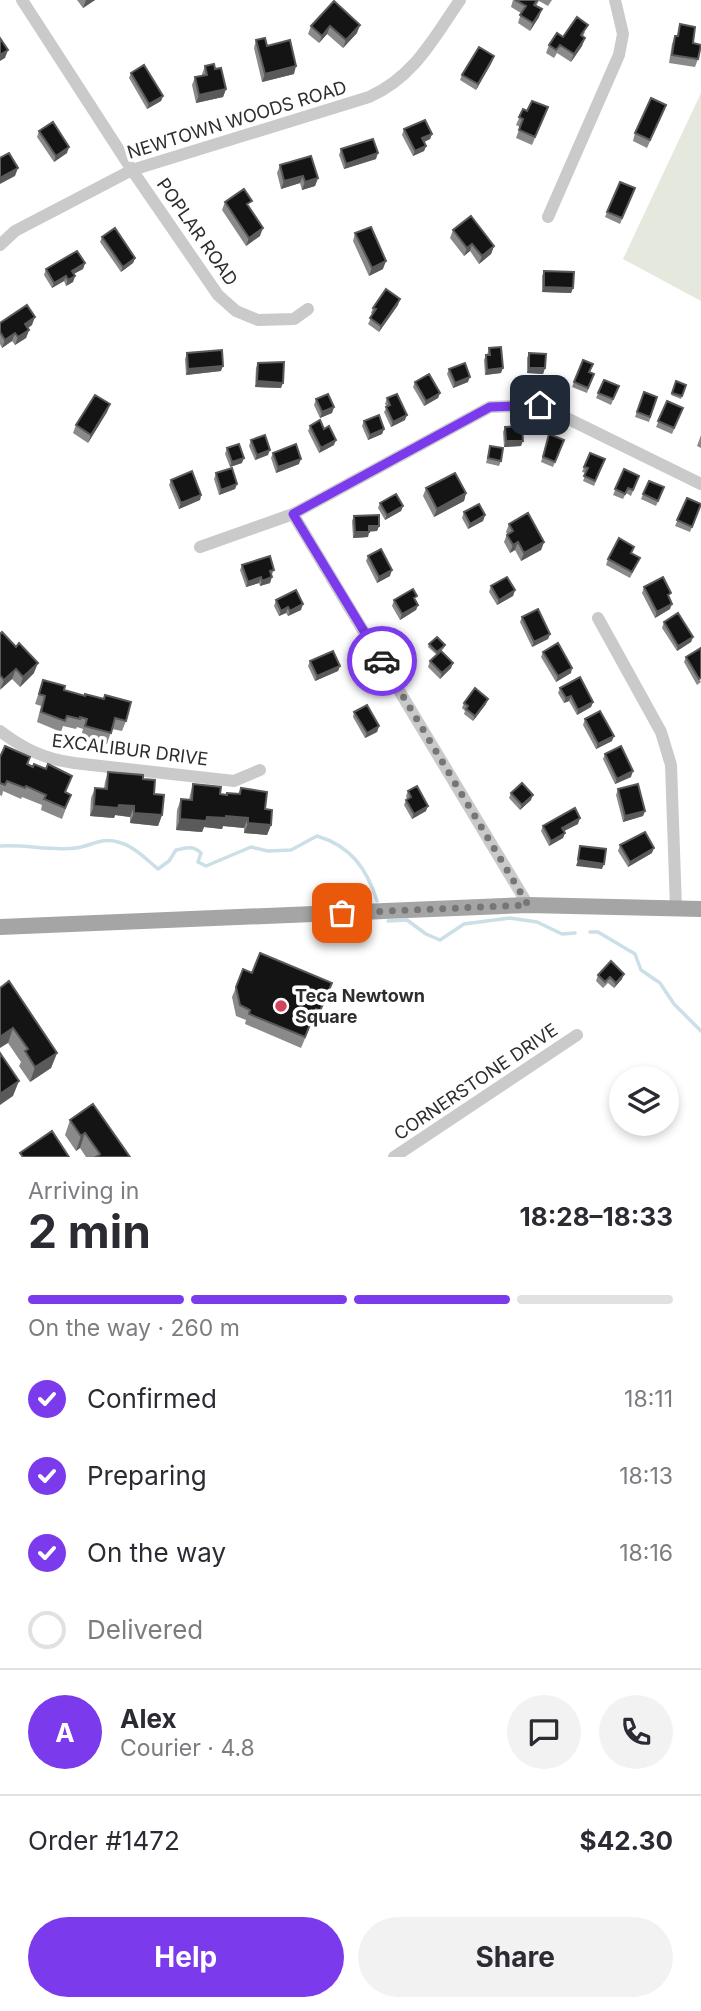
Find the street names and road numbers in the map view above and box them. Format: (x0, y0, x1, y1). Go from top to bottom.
street label: NEWTOWN WOODS ROAD (125, 76, 349, 163)
street label: POPLAR ROAD (153, 174, 242, 289)
street label: EXCALIBUR DRIVE (51, 730, 209, 770)
street label: CORNERSTONE DRIVE (390, 1019, 562, 1144)

